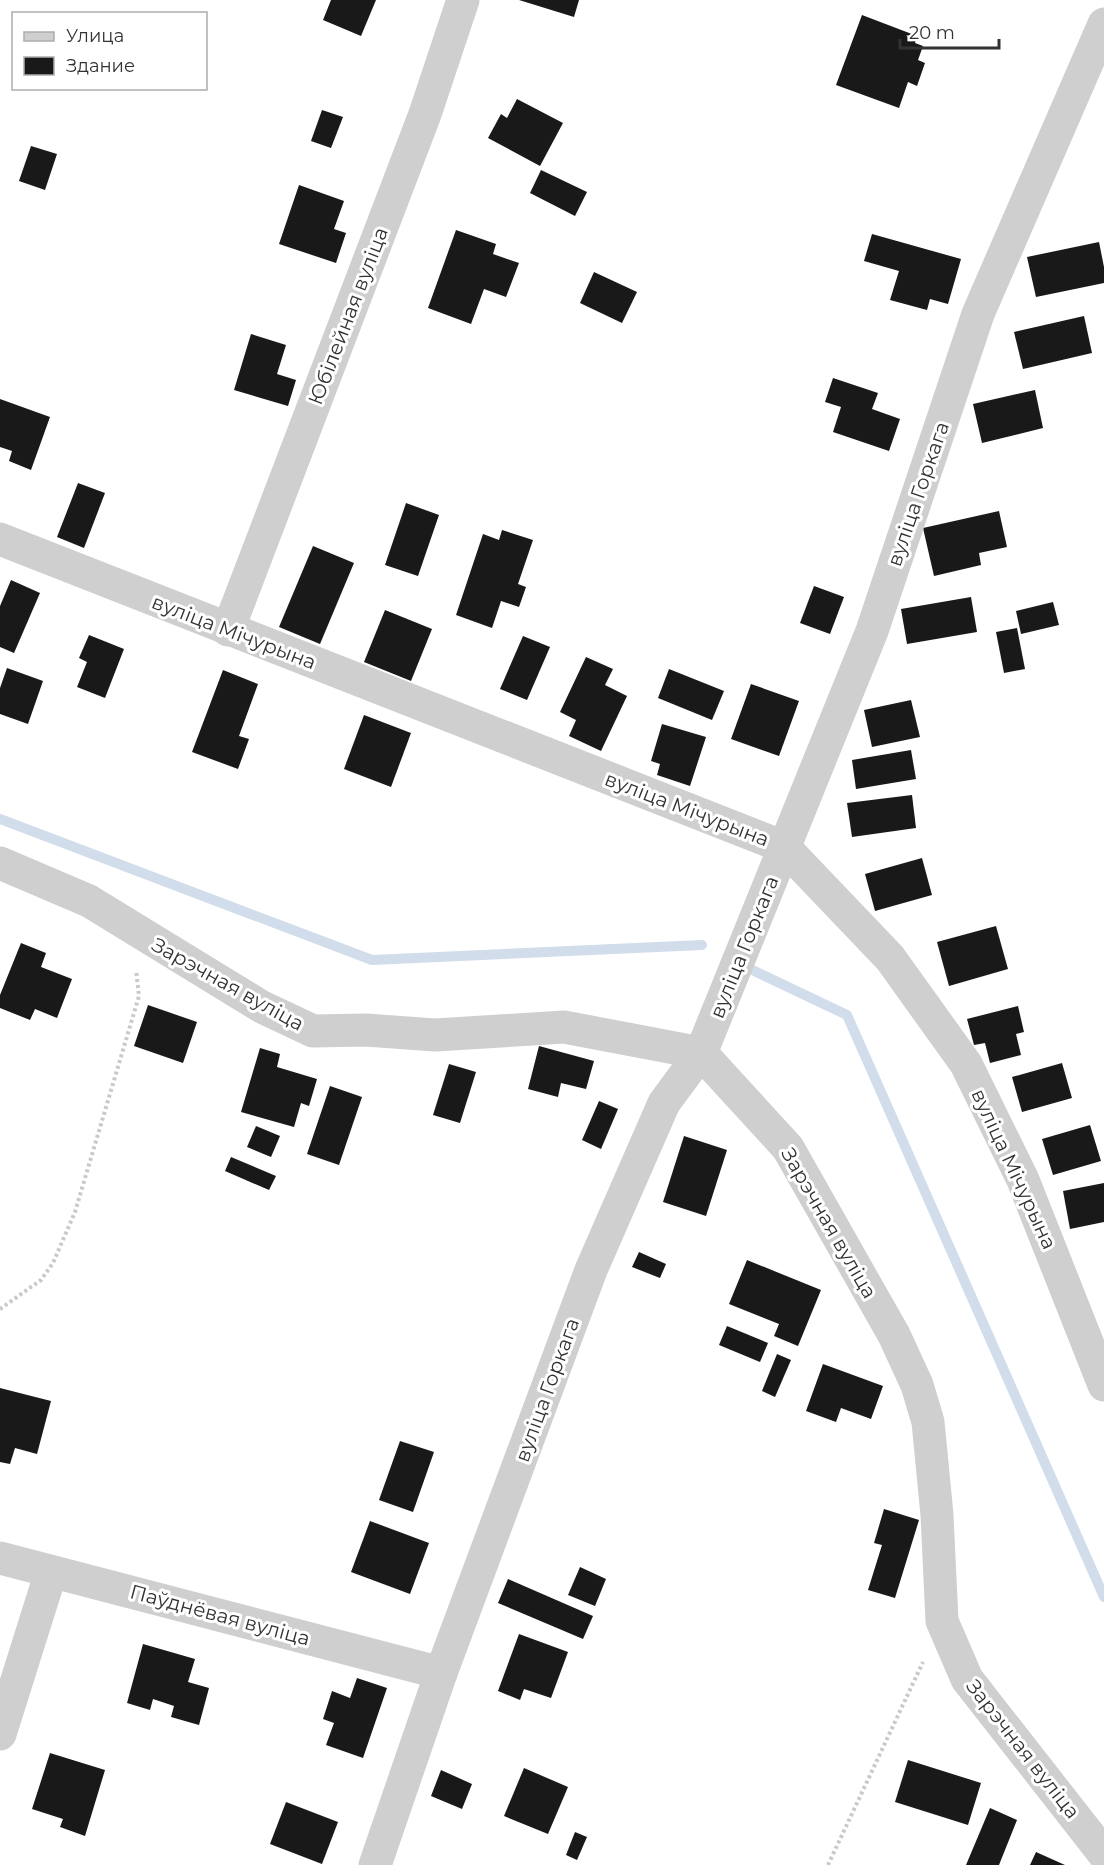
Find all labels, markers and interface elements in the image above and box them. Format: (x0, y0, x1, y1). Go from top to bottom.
legend (12, 12, 207, 90)
scale bar (900, 12, 999, 50)
text: 20 m (909, 22, 955, 44)
text: Улица (66, 25, 124, 47)
text: Здание (66, 55, 135, 77)
street label: Юбілейная вуліца (303, 224, 393, 408)
street label: вуліца Горкага (882, 419, 954, 569)
street label: вуліца Мічурына (148, 590, 320, 674)
street label: вуліца Мічурына (601, 767, 773, 851)
street label: вуліца Горкага (705, 872, 783, 1022)
street label: Зарэчная вуліца (148, 932, 308, 1036)
street label: вуліца Мічурына (966, 1085, 1062, 1253)
street label: Зарэчная вуліца (776, 1143, 882, 1303)
street label: вуліца Горкага (510, 1315, 584, 1465)
street label: Паўднёвая вуліца (127, 1579, 313, 1651)
street label: Зарэчная вуліца (961, 1675, 1085, 1823)

